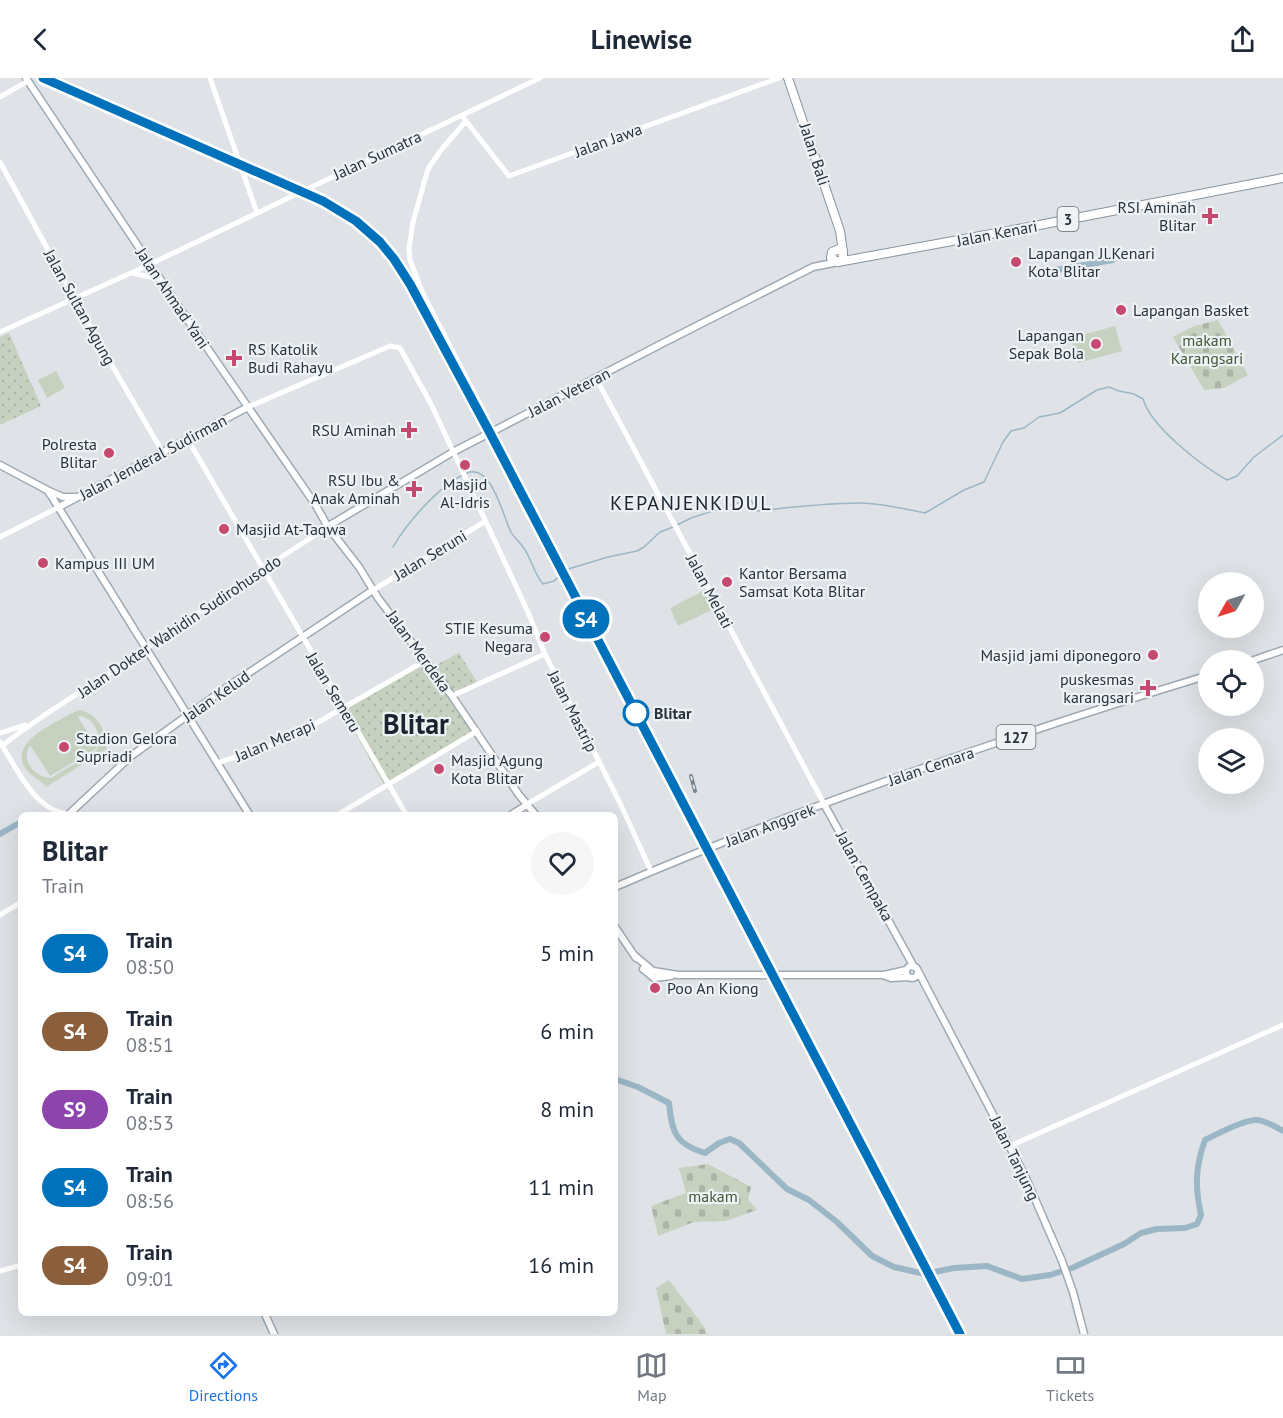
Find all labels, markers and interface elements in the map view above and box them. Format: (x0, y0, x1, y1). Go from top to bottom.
text: Linewise (591, 22, 692, 56)
icon: back (24, 23, 57, 56)
icon: share (1226, 23, 1259, 56)
street label: Jalan Jawa (571, 119, 645, 162)
street label: Jalan Bali (795, 119, 834, 188)
street label: Jalan Sumatra (329, 126, 424, 185)
place label: RSI Aminah Blitar (1117, 197, 1197, 235)
road number: 3 (1058, 207, 1078, 231)
marker: RSI Aminah Blitar (1201, 207, 1219, 225)
street label: Jalan Kenari (954, 215, 1039, 251)
street label: Jalan Ahmad Yani (131, 243, 214, 352)
place label: Lapangan Jl.Kenari Kota Blitar (1028, 243, 1155, 281)
street label: Jalan Sultan Agung (39, 245, 120, 369)
marker: Lapangan Jl.Kenari Kota Blitar (1009, 255, 1023, 269)
place label: Lapangan Basket (1133, 300, 1249, 320)
marker: Lapangan Basket (1114, 303, 1128, 317)
place label: Lapangan Sepak Bola (1009, 325, 1084, 363)
park label: makam Karangsari (1171, 330, 1243, 368)
marker: Lapangan Sepak Bola (1089, 337, 1103, 351)
place label: RS Katolik Budi Rahayu (248, 339, 333, 377)
marker: RS Katolik Budi Rahayu (225, 349, 243, 367)
street label: Jalan Veteran (524, 363, 613, 422)
street label: Jalan Jenderal Sudirman (75, 410, 230, 505)
place label: RSU Aminah (312, 420, 396, 440)
marker: RSU Aminah (400, 421, 418, 439)
place label: Polresta Blitar (42, 434, 98, 472)
marker: Polresta Blitar (102, 446, 116, 460)
marker: Masjid Al-Idris (458, 458, 472, 472)
place label: RSU Ibu & Anak Aminah (311, 470, 400, 508)
place label: Masjid Al-Idris (440, 474, 490, 512)
marker: RSU Ibu & Anak Aminah (405, 480, 423, 498)
district label: KEPANJENKIDUL (610, 490, 772, 516)
place label: Masjid At-Taqwa (236, 519, 346, 539)
marker: Masjid At-Taqwa (217, 522, 231, 536)
street label: Jalan Seruni (389, 525, 470, 585)
street label: Jalan Dokter Wahidin Sudirohusodo (73, 550, 285, 702)
street label: Jalan Melati (682, 550, 738, 632)
place label: Kampus III UM (55, 553, 155, 573)
marker: Kampus III UM (36, 556, 50, 570)
place label: Kantor Bersama Samsat Kota Blitar (739, 563, 866, 601)
north arrow (1198, 572, 1264, 638)
map controls (1198, 572, 1264, 794)
marker: Kantor Bersama Samsat Kota Blitar (720, 575, 734, 589)
line badge: S4 (559, 600, 613, 638)
street label: Jalan Merdeka (382, 605, 456, 696)
text: S4 (574, 606, 598, 633)
place label: STIE Kesuma Negara (445, 618, 533, 656)
marker: STIE Kesuma Negara (538, 630, 552, 644)
place label: Masjid jami diponegoro (980, 645, 1141, 665)
street label: Jalan Semeru (302, 647, 366, 736)
marker: Masjid jami diponegoro (1146, 648, 1160, 662)
button: locate (1198, 650, 1264, 716)
street label: Jalan Kelud (178, 666, 253, 727)
street label: Jalan Mastrip (543, 666, 602, 755)
place label: puskesmas karangsari (1060, 669, 1134, 707)
marker: puskesmas karangsari (1139, 679, 1157, 697)
marker: Blitar (623, 700, 649, 726)
place label: Blitar (654, 703, 692, 723)
district label: Blitar (383, 705, 449, 742)
street label: Jalan Merapi (231, 714, 318, 766)
road number: 127 (996, 725, 1036, 749)
place label: Stadion Gelora Supriadi (76, 728, 177, 766)
button: layers (1198, 728, 1264, 794)
marker: Stadion Gelora Supriadi (57, 740, 71, 754)
street label: Jalan Cemara (885, 742, 976, 790)
place label: Masjid Agung Kota Blitar (451, 750, 543, 788)
marker: Masjid Agung Kota Blitar (432, 762, 446, 776)
street label: Jalan Anggrek (721, 799, 818, 852)
street label: Jalan Cempaka (831, 826, 898, 925)
text: Blitar (42, 832, 108, 869)
button: heart (531, 832, 594, 895)
text: Train (42, 873, 84, 899)
text: Train (126, 926, 173, 954)
text: 5 min (540, 939, 594, 967)
text: S4 (63, 940, 87, 967)
text: 08:50 (126, 954, 174, 980)
place label: Poo An Kiong (667, 978, 759, 998)
marker: Poo An Kiong (648, 981, 662, 995)
text: Train (126, 1004, 173, 1032)
text: 6 min (540, 1017, 594, 1045)
text: S4 (63, 1018, 87, 1045)
text: 08:51 (126, 1032, 174, 1058)
text: Train (126, 1082, 173, 1110)
text: 8 min (540, 1095, 594, 1123)
text: S9 (63, 1096, 87, 1123)
text: 08:53 (126, 1110, 174, 1136)
street label: Jalan Tanjung (985, 1111, 1044, 1204)
text: Train (126, 1160, 173, 1188)
text: 11 min (528, 1173, 594, 1201)
text: S4 (63, 1174, 87, 1201)
park label: makam (688, 1186, 738, 1206)
text: 08:56 (126, 1188, 174, 1214)
text: Train (126, 1238, 173, 1266)
text: 16 min (528, 1251, 594, 1279)
text: S4 (63, 1252, 87, 1279)
text: 09:01 (126, 1266, 174, 1292)
tab: Directions (189, 1349, 258, 1405)
tab: Map (635, 1349, 668, 1405)
tab: Tickets (1046, 1349, 1094, 1405)

